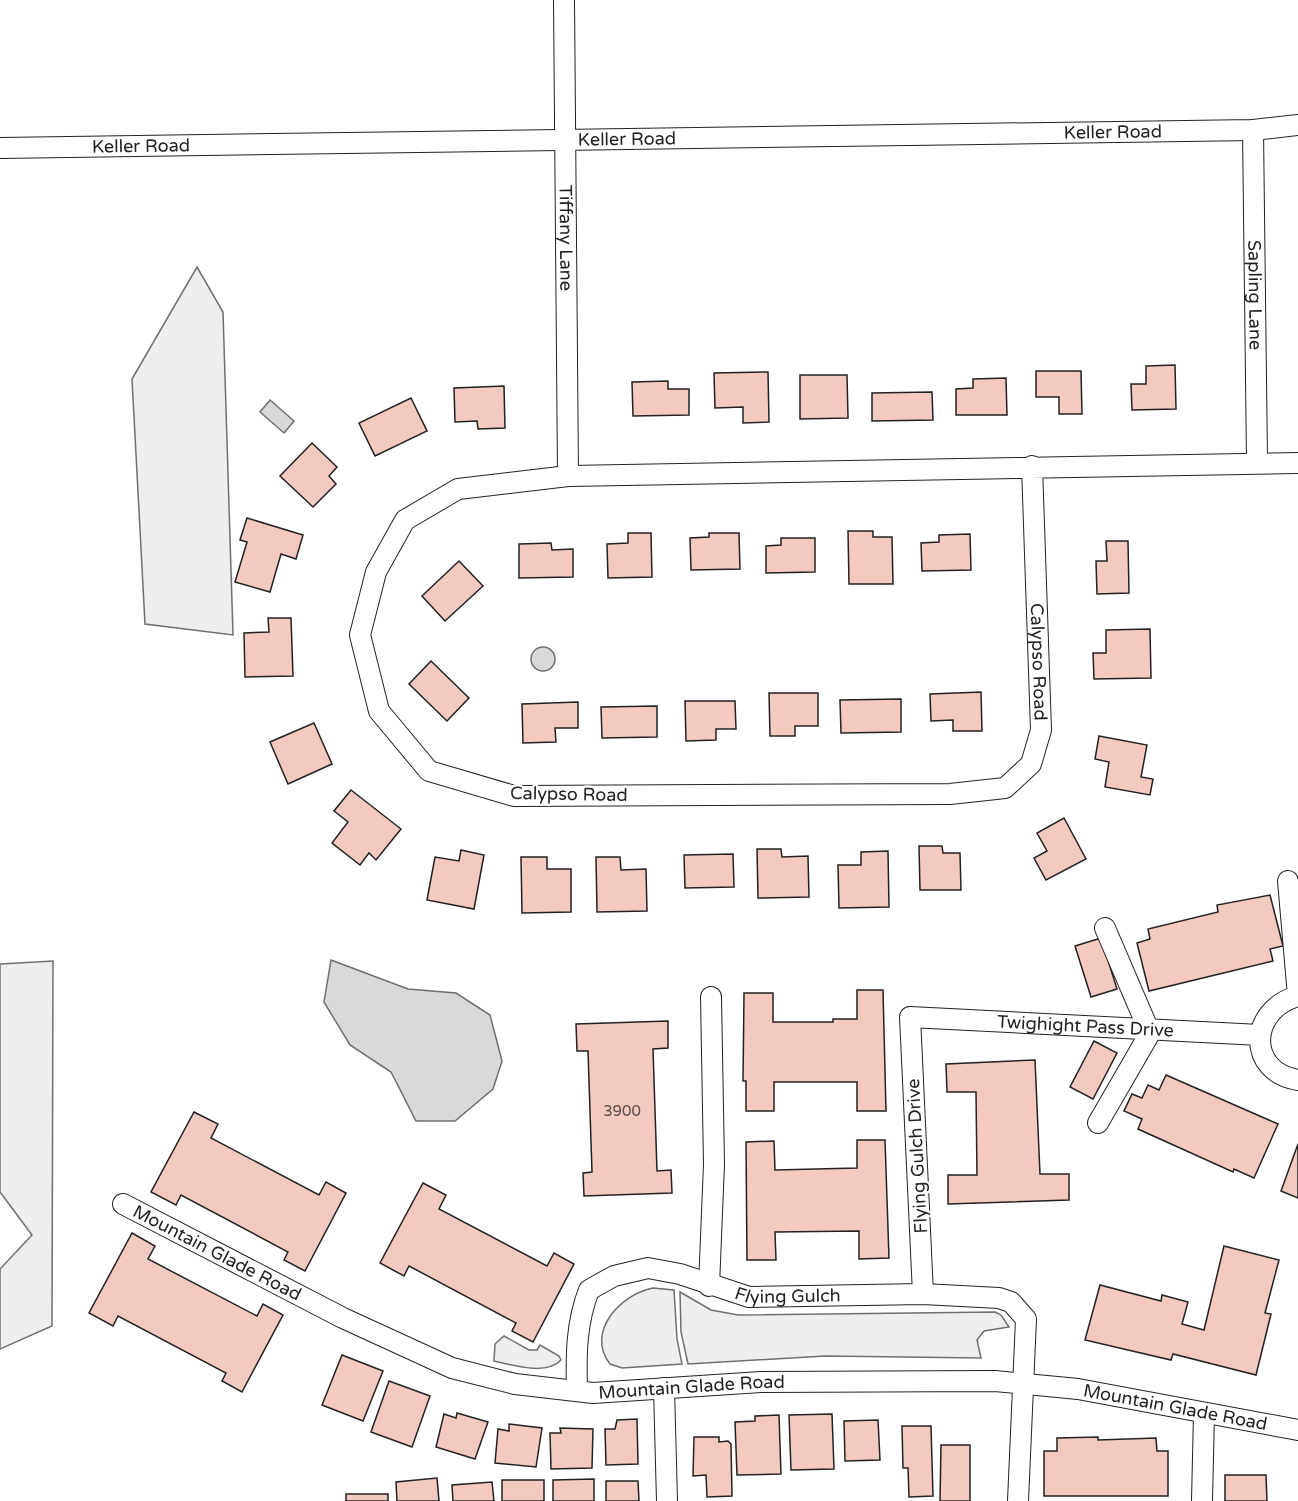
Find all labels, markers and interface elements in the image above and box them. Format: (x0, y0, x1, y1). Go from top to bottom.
street label: Keller Road (1064, 120, 1162, 144)
street label: Keller Road (578, 127, 676, 151)
street label: Keller Road (92, 134, 190, 158)
street label: Tiffany Lane (555, 185, 577, 291)
street label: Sapling Lane (1243, 240, 1267, 350)
street label: Calypso Road (1026, 603, 1052, 721)
street label: Calypso Road (510, 782, 628, 806)
street label: Twighight Pass Drive (996, 1010, 1174, 1042)
street label: Flying Gulch Drive (902, 1078, 932, 1234)
house number: 3900 (603, 1102, 641, 1120)
street label: Mountain Glade Road (129, 1200, 305, 1305)
street label: Flying Gulch (732, 1282, 841, 1308)
street label: Mountain Glade Road (598, 1371, 785, 1404)
street label: Mountain Glade Road (1082, 1379, 1269, 1435)

